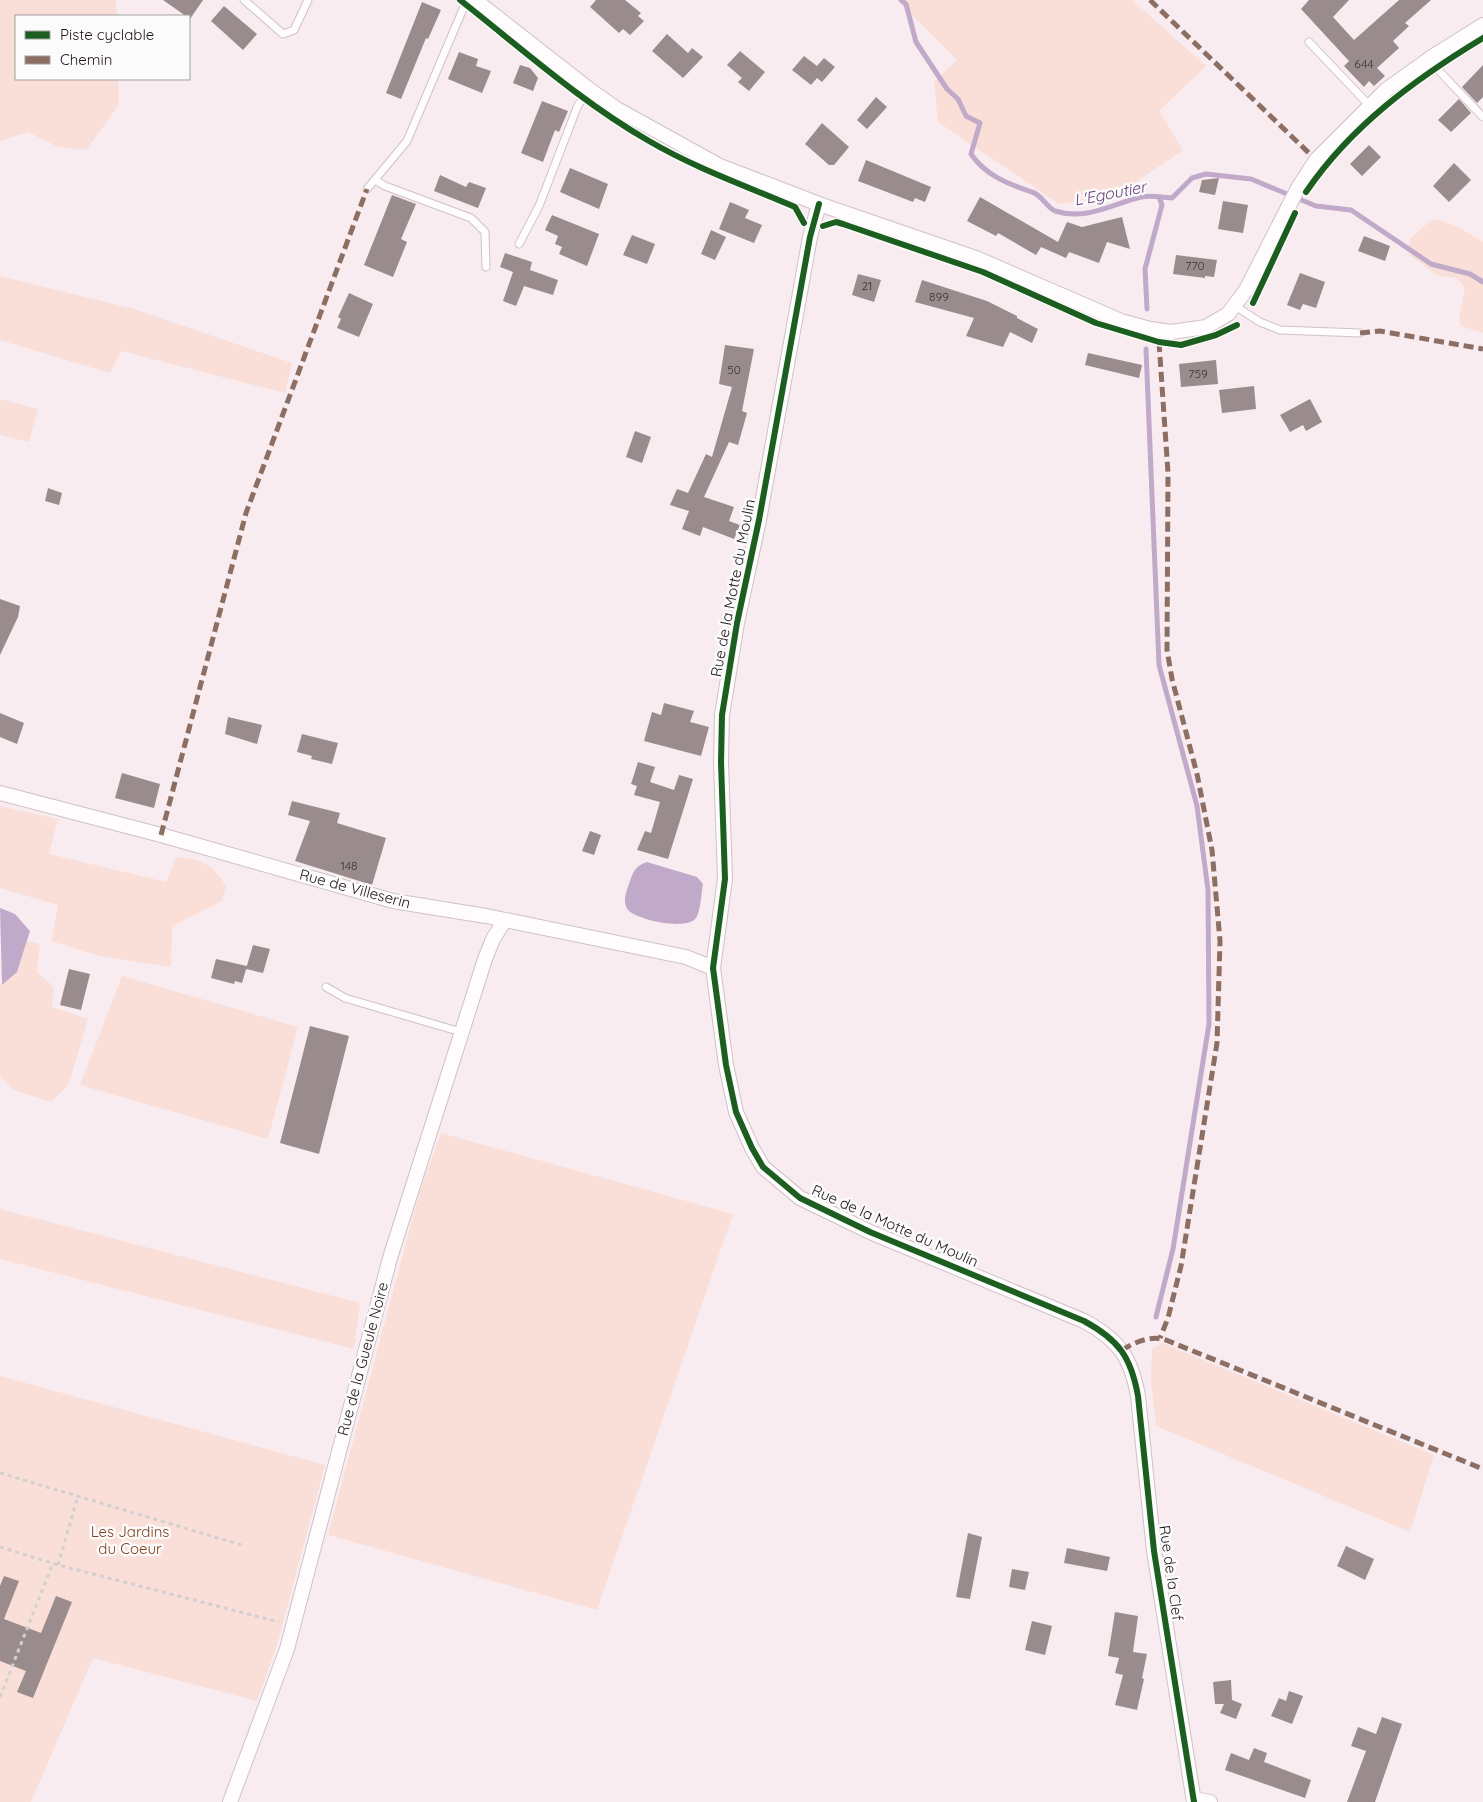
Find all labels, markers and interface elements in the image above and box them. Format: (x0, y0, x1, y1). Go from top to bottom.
legend (15, 15, 190, 80)
text: Piste cyclable (60, 25, 154, 44)
text: Chemin (60, 50, 112, 69)
house number: 644 (1354, 56, 1374, 71)
water label: L'Egoutier (1072, 176, 1150, 210)
house number: 770 (1185, 258, 1205, 273)
house number: 21 (861, 278, 873, 293)
house number: 899 (929, 289, 949, 304)
house number: 50 (727, 362, 741, 377)
house number: 759 (1188, 366, 1208, 381)
street label: Rue de la Motte du Moulin (706, 497, 759, 678)
house number: 148 (340, 858, 358, 873)
street label: Rue de Villeserin (297, 865, 413, 912)
street label: Rue de la Motte du Moulin (809, 1180, 982, 1271)
street label: Rue de la Gueule Noire (333, 1280, 392, 1438)
park label: Les Jardins du Coeur (91, 1522, 169, 1558)
street label: Rue de la Clef (1155, 1524, 1188, 1623)

